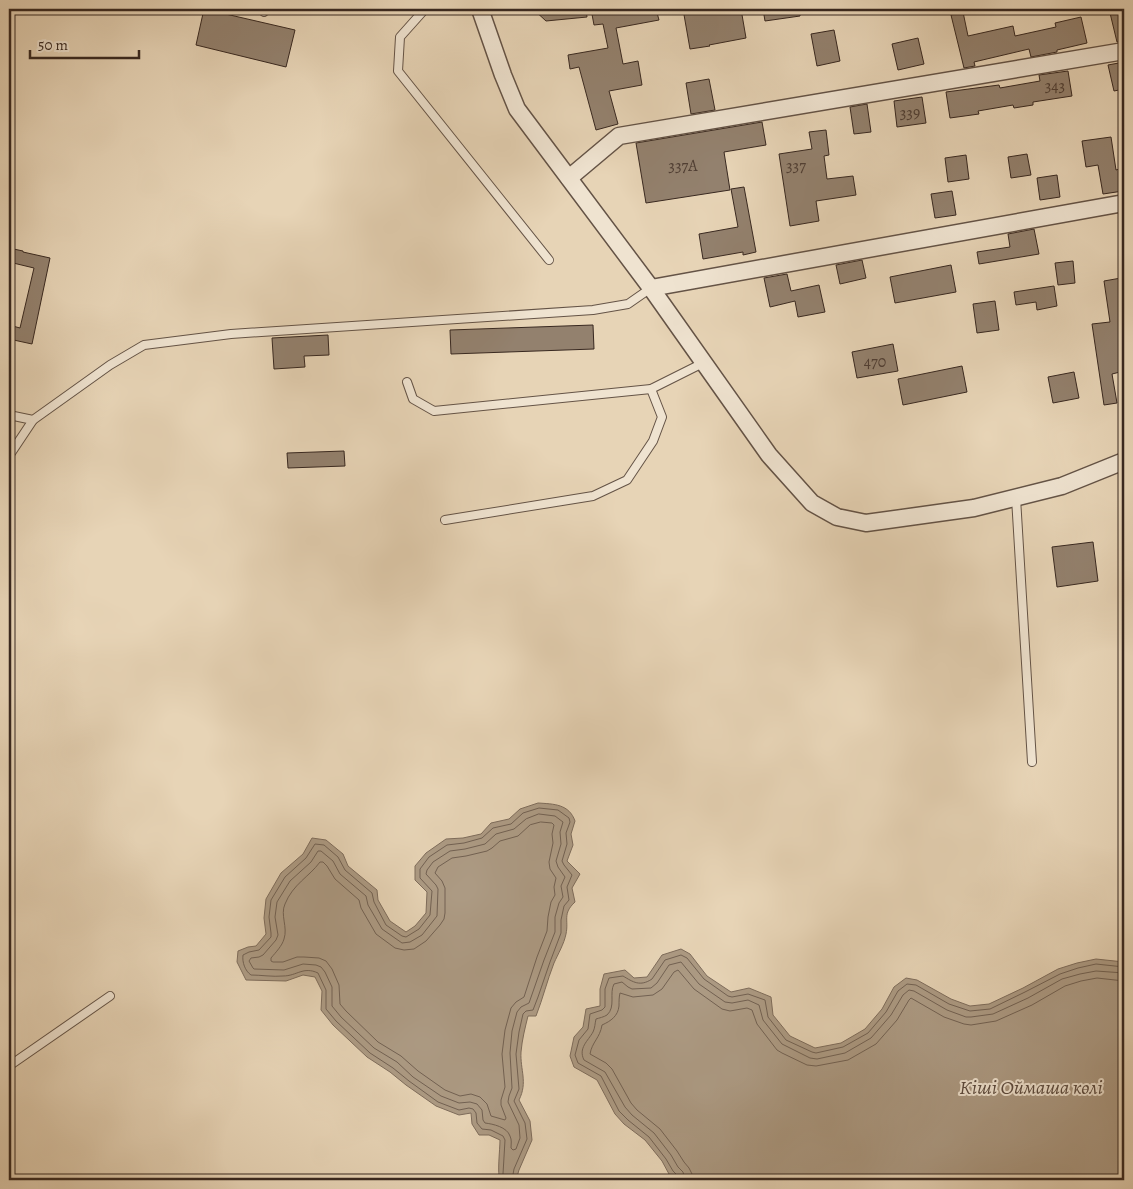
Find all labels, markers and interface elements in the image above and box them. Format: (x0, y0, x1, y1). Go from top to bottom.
scale bar (30, 28, 139, 60)
text: 50 m (38, 35, 68, 55)
house number: 343 (1045, 75, 1065, 97)
house number: 339 (900, 102, 920, 124)
house number: 337А (668, 155, 698, 177)
house number: 337 (786, 155, 806, 177)
house number: 470 (864, 351, 886, 373)
water label: Кіші Оймаша көлi (959, 1074, 1103, 1101)

